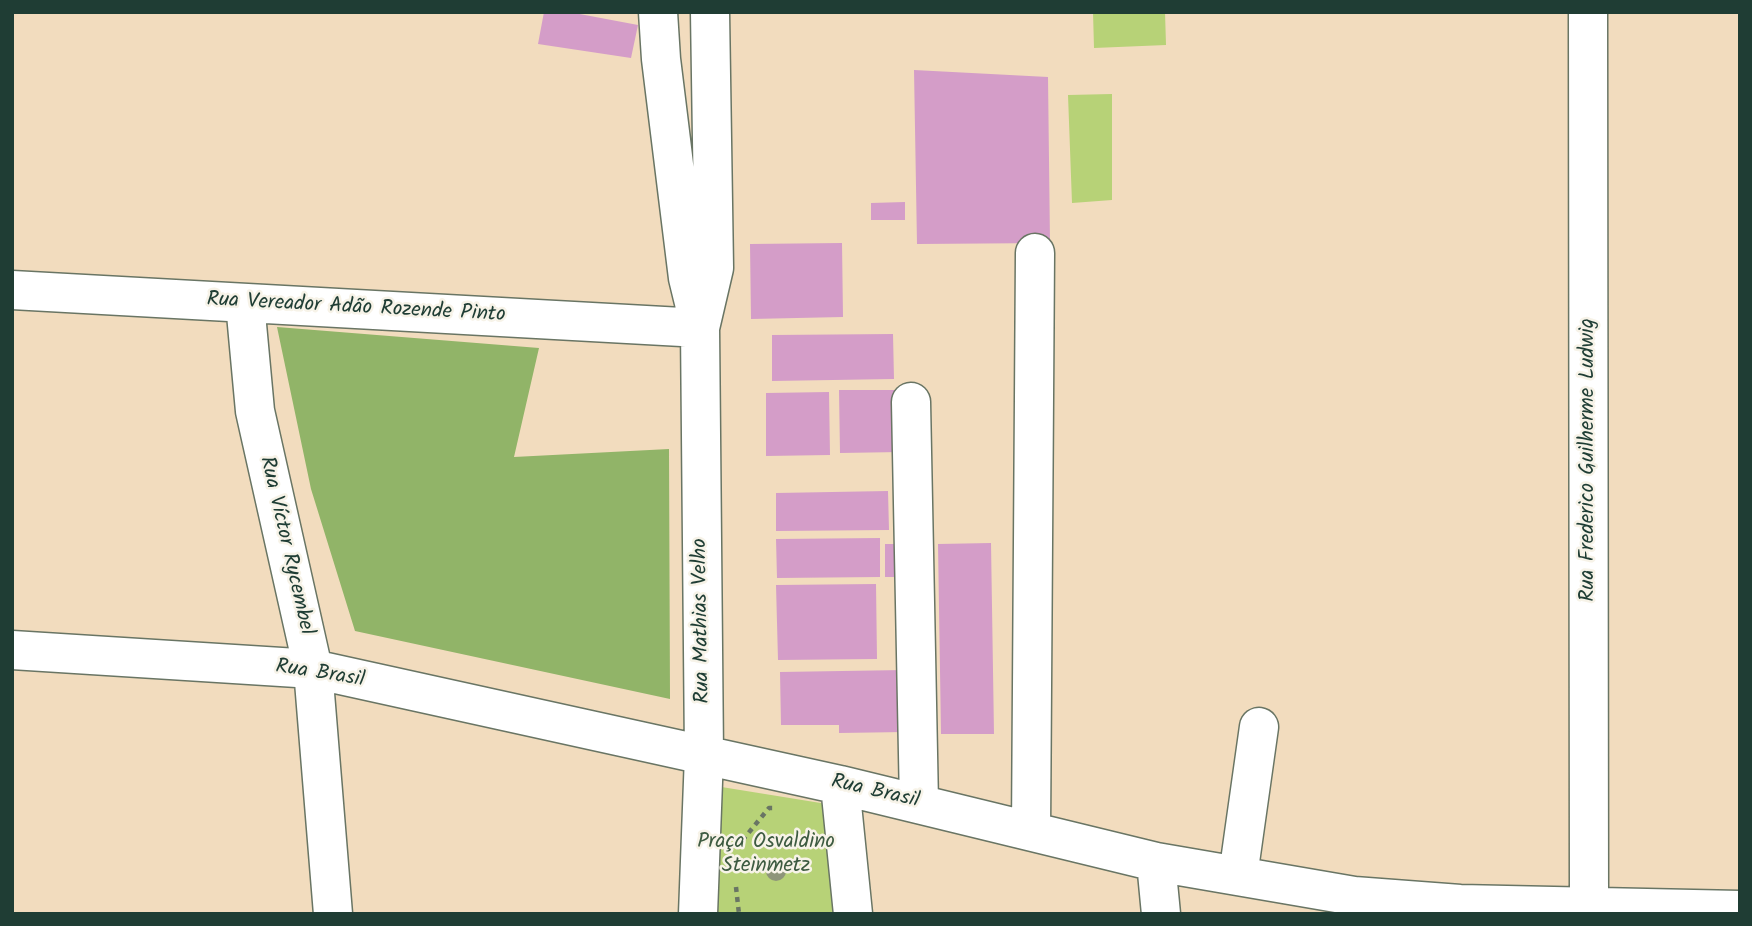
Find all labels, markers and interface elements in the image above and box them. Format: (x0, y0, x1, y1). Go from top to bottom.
street label: Rua Vereador Adão Rozende Pinto (206, 289, 506, 329)
street label: Rua Frederico Guilherme Ludwig (1576, 318, 1602, 602)
street label: Rua Víctor Rycembel (252, 454, 318, 638)
street label: Rua Mathias Velho (689, 538, 717, 704)
street label: Rua Brasil (274, 656, 366, 694)
street label: Rua Brasil (828, 771, 922, 815)
park label: Praça Osvaldino Steinmetz (697, 830, 835, 880)

